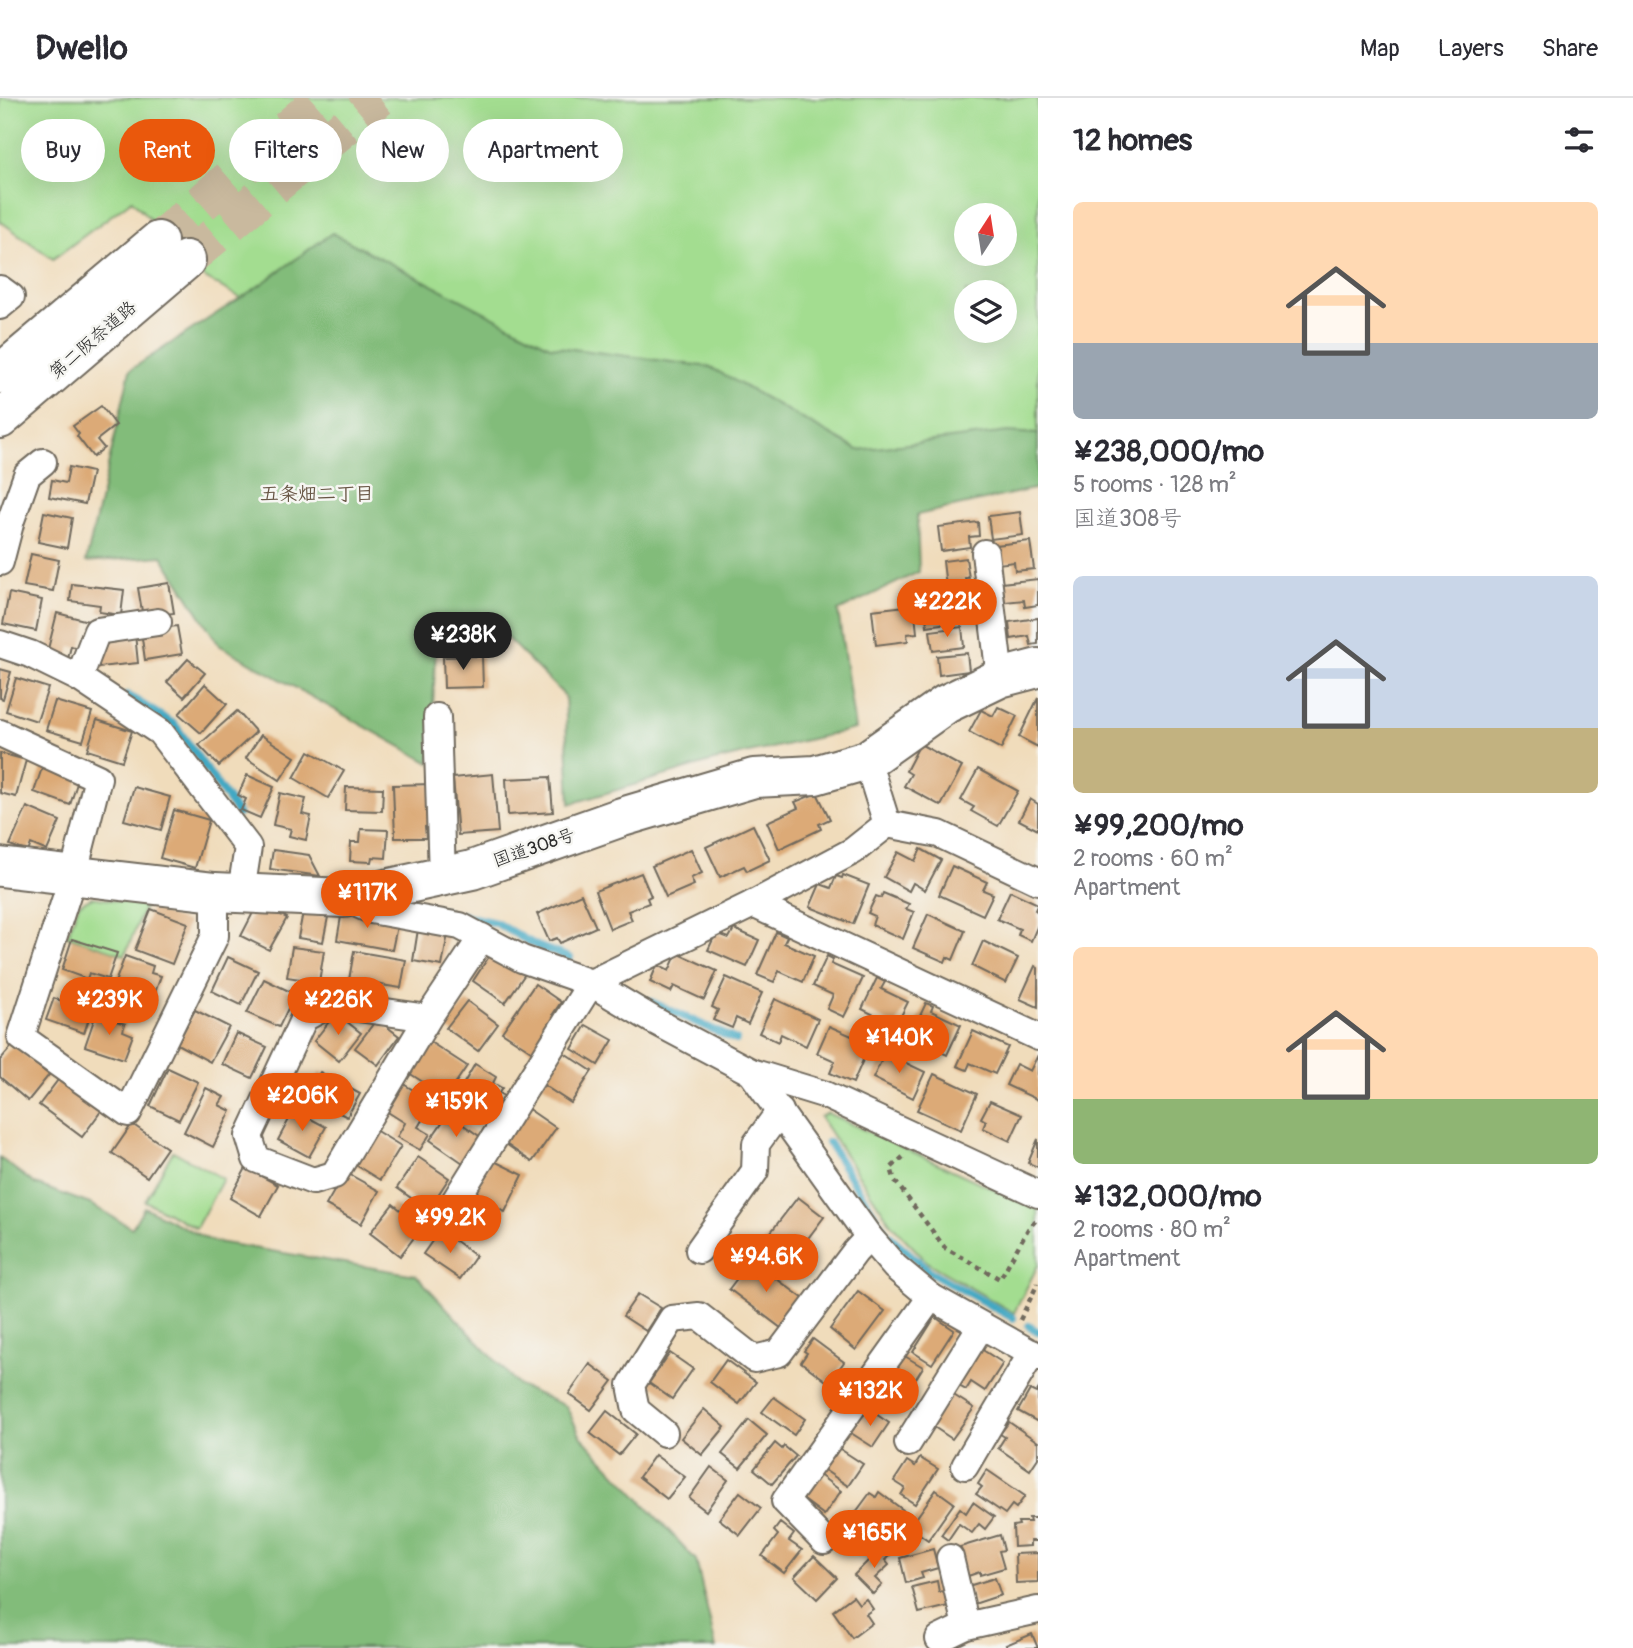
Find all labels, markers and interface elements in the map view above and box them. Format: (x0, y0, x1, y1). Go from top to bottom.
text: Dwello (35, 28, 128, 69)
text: Map (1360, 34, 1400, 63)
text: Layers (1438, 34, 1504, 63)
text: Share (1542, 34, 1598, 63)
chip: Buy (21, 119, 105, 182)
chip: Rent (119, 119, 215, 182)
chip: Filters (229, 119, 342, 182)
chip: New (356, 119, 449, 182)
chip: Apartment (463, 119, 623, 182)
icon: filters (1560, 121, 1598, 159)
text: 12 homes (1073, 122, 1192, 159)
north arrow (954, 203, 1017, 266)
map controls (954, 203, 1017, 343)
icon: home (1273, 248, 1399, 374)
button: layers (954, 280, 1017, 343)
street label: 第二阪奈道路 (45, 296, 141, 384)
text: ¥238,000/mo (1073, 433, 1264, 470)
text: 5 rooms · 128 m² (1073, 470, 1237, 499)
district label: 五条畑二丁目 (260, 482, 374, 506)
text: 国道308号 (1073, 504, 1182, 533)
pin: ¥222K (898, 580, 996, 639)
text: ¥222K (913, 587, 981, 616)
pin: ¥238K (414, 612, 512, 672)
text: ¥238K (430, 620, 496, 649)
icon: home (1273, 621, 1399, 747)
text: ¥99,200/mo (1073, 807, 1244, 844)
street label: 国道308号 (490, 823, 578, 873)
text: 2 rooms · 60 m² (1073, 844, 1233, 873)
pin: ¥117K (318, 870, 416, 930)
text: Apartment (1073, 873, 1180, 902)
text: ¥117K (337, 878, 397, 907)
pin: ¥239K (60, 978, 158, 1037)
pin: ¥226K (289, 978, 387, 1037)
text: ¥239K (76, 985, 142, 1014)
text: ¥226K (304, 985, 372, 1014)
icon: home (1273, 992, 1399, 1118)
pin: ¥140K (850, 1016, 948, 1075)
text: ¥140K (865, 1023, 933, 1052)
pin: ¥206K (253, 1074, 351, 1133)
pin: ¥159K (407, 1080, 505, 1139)
text: ¥206K (266, 1081, 338, 1110)
text: ¥159K (424, 1087, 488, 1116)
text: ¥132,000/mo (1073, 1178, 1262, 1215)
pin: ¥99.2K (393, 1196, 507, 1255)
text: ¥99.2K (414, 1203, 486, 1232)
text: 2 rooms · 80 m² (1073, 1215, 1231, 1244)
pin: ¥94.6K (709, 1234, 823, 1294)
text: ¥94.6K (729, 1242, 803, 1271)
text: Apartment (1073, 1244, 1180, 1273)
pin: ¥132K (821, 1368, 919, 1428)
text: ¥132K (838, 1376, 902, 1405)
pin: ¥165K (825, 1510, 923, 1570)
text: ¥165K (842, 1518, 906, 1547)

